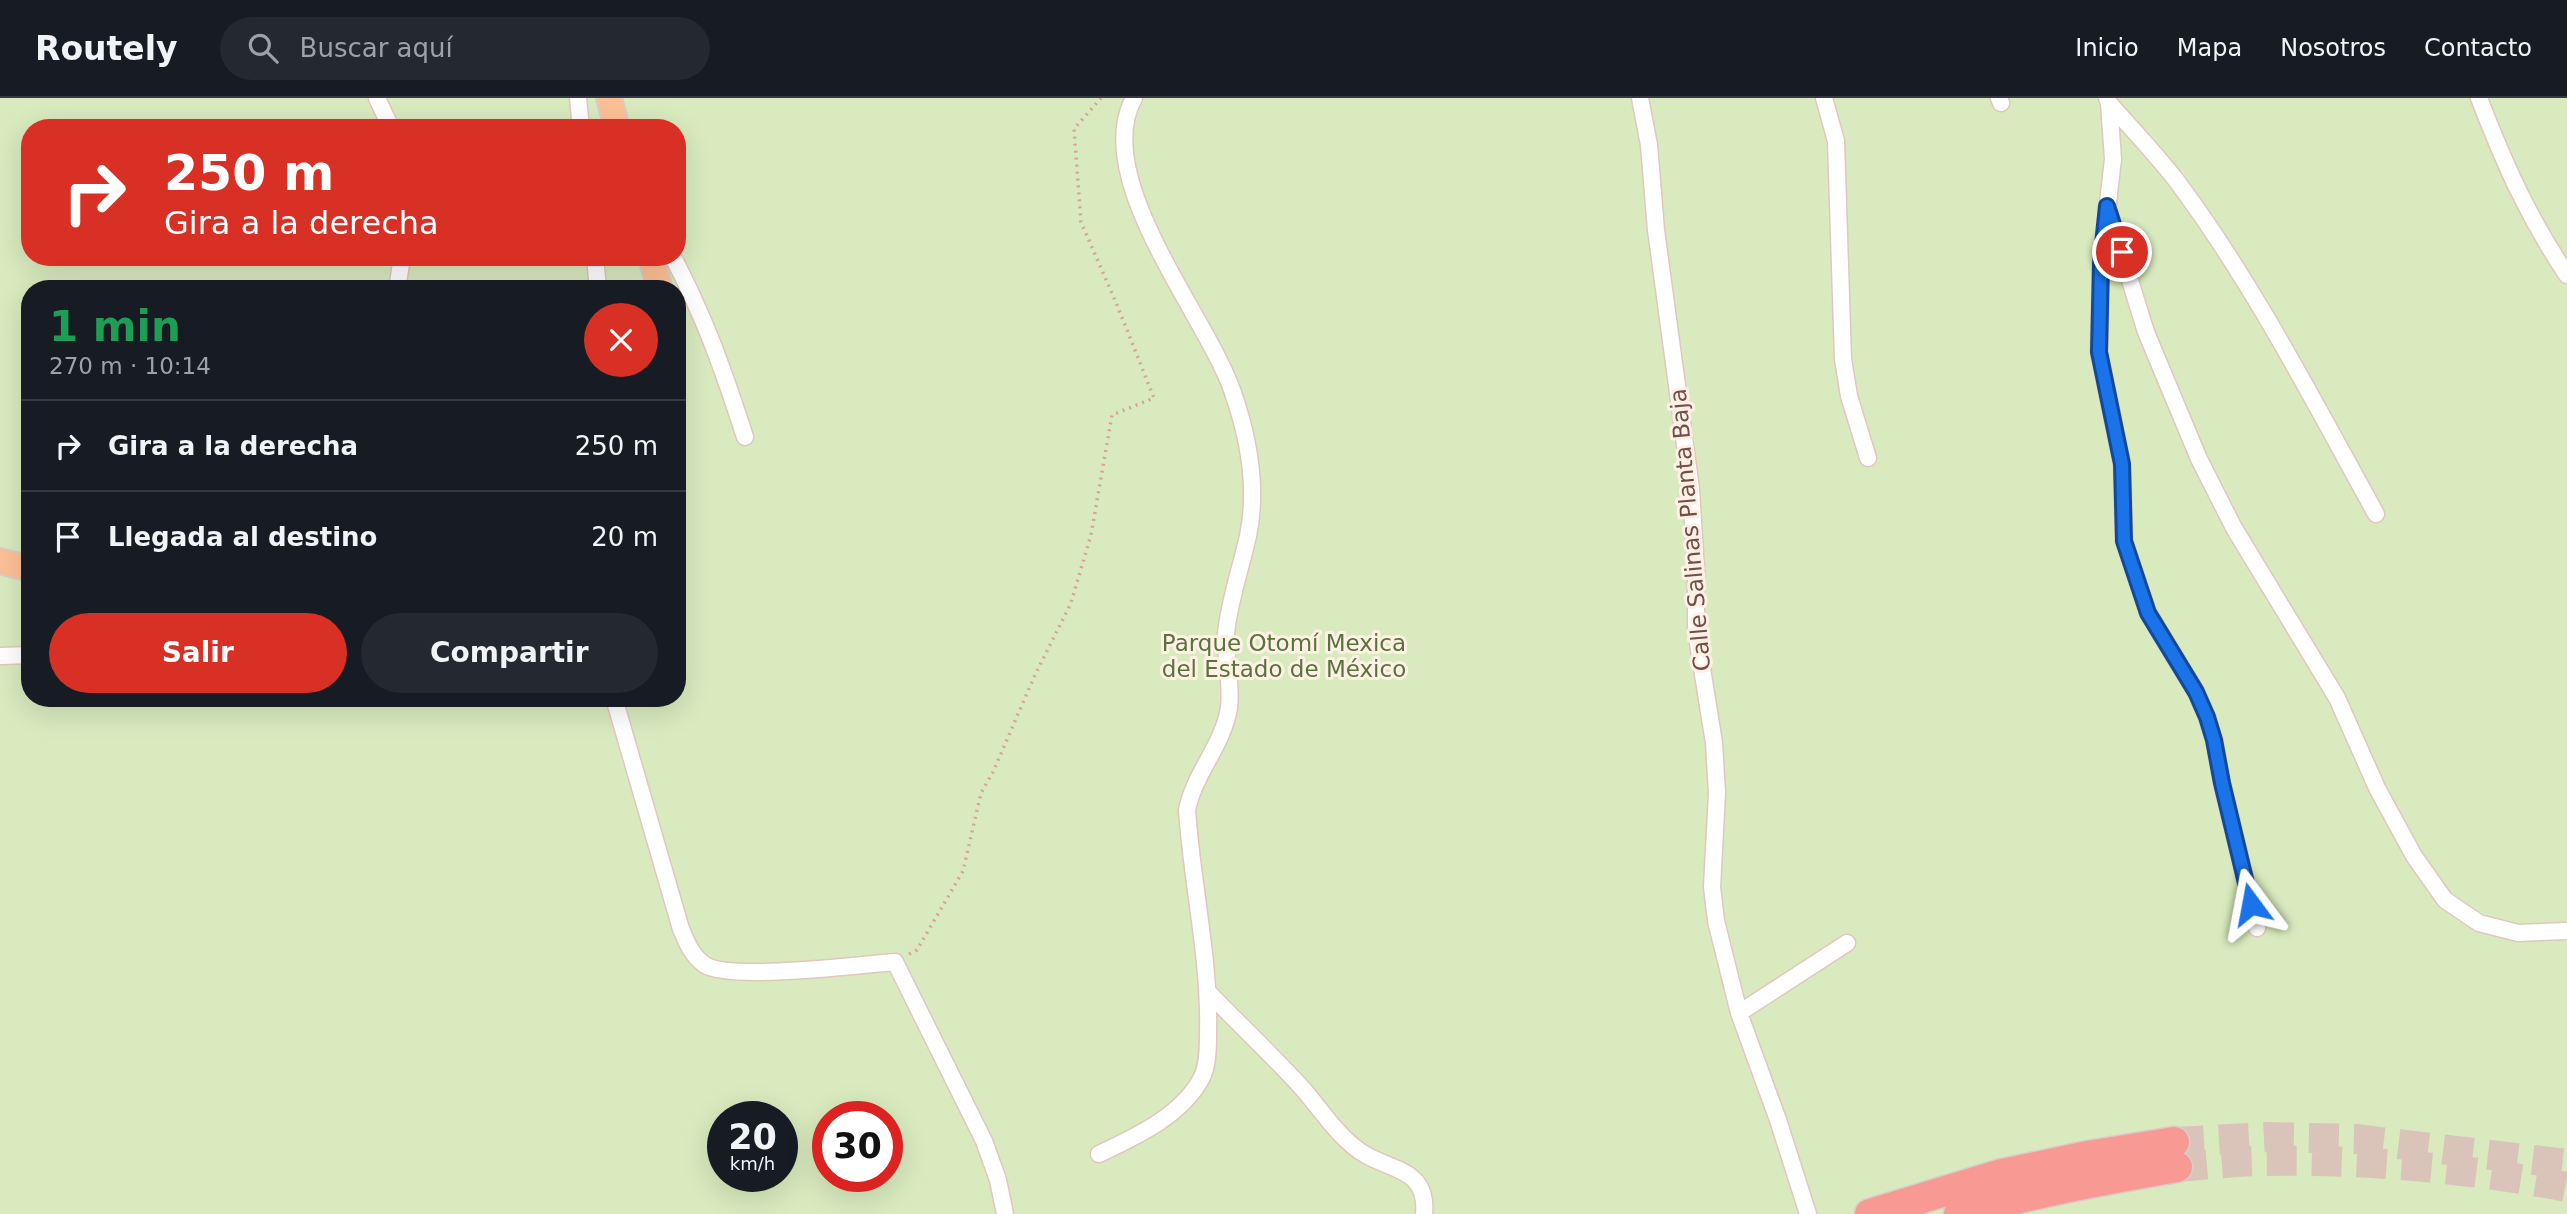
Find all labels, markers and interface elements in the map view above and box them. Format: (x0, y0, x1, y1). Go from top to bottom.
search box (220, 17, 710, 80)
text: Routely (35, 29, 178, 68)
icon: search (244, 29, 282, 67)
text: Buscar aquí (300, 33, 453, 63)
text: Inicio (2075, 34, 2139, 62)
text: Mapa (2177, 34, 2242, 62)
text: Nosotros (2280, 34, 2386, 62)
text: Contacto (2424, 34, 2532, 62)
text: 250 m (164, 145, 334, 202)
icon: right (49, 147, 140, 238)
text: Gira a la derecha (164, 204, 439, 242)
pin (2092, 222, 2152, 282)
icon: arrive (2103, 233, 2141, 271)
text: 1 min (49, 302, 181, 351)
button: close (584, 303, 658, 377)
text: 270 m · 10:14 (49, 353, 211, 379)
street label: Calle Salinas Planta Baja (1665, 388, 1715, 672)
icon: right (49, 427, 87, 465)
text: Gira a la derecha (108, 431, 358, 461)
text: 250 m (575, 431, 658, 461)
icon: arrive (49, 518, 87, 556)
text: Llegada al destino (108, 522, 377, 552)
text: 20 m (591, 522, 658, 552)
button: Salir (49, 613, 347, 693)
button: Compartir (361, 613, 658, 693)
park label: Parque Otomí Mexica del Estado de México (1162, 630, 1406, 682)
position arrow (2214, 867, 2288, 941)
speed limit sign: 30 (812, 1101, 903, 1192)
text: 20 (728, 1117, 777, 1157)
text: km/h (730, 1153, 775, 1174)

